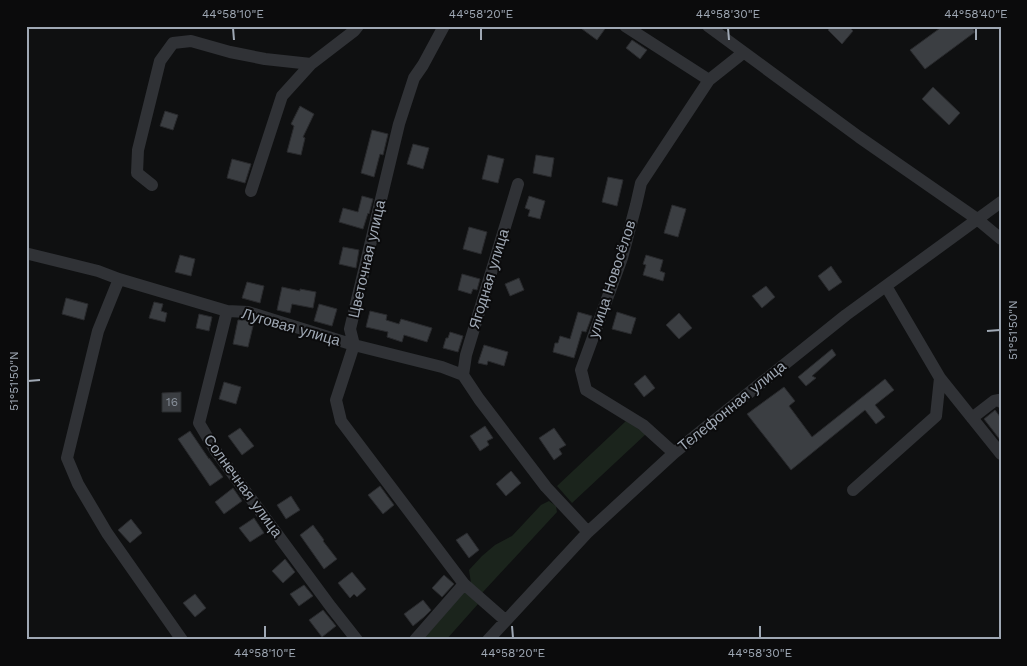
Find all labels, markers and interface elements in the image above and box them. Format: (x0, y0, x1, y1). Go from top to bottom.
text: 44°58'10"E (202, 7, 264, 21)
text: 44°58'20"E (449, 7, 514, 21)
text: 44°58'30"E (696, 7, 761, 21)
text: 44°58'40"E (944, 7, 1008, 21)
street label: Цветочная улица (345, 198, 389, 320)
street label: улица Новосёлов (584, 218, 640, 340)
street label: Ягодная улица (465, 226, 513, 331)
text: 51°51'50"N (1006, 300, 1020, 360)
street label: Луговая улица (240, 304, 343, 350)
text: 51°51'50"N (7, 351, 21, 411)
street label: Телефонная улица (675, 357, 790, 455)
house number: 16 (166, 395, 178, 409)
street label: Солнечная улица (200, 431, 287, 541)
text: 44°58'10"E (234, 646, 296, 660)
text: 44°58'20"E (481, 646, 546, 660)
text: 44°58'30"E (728, 646, 793, 660)

